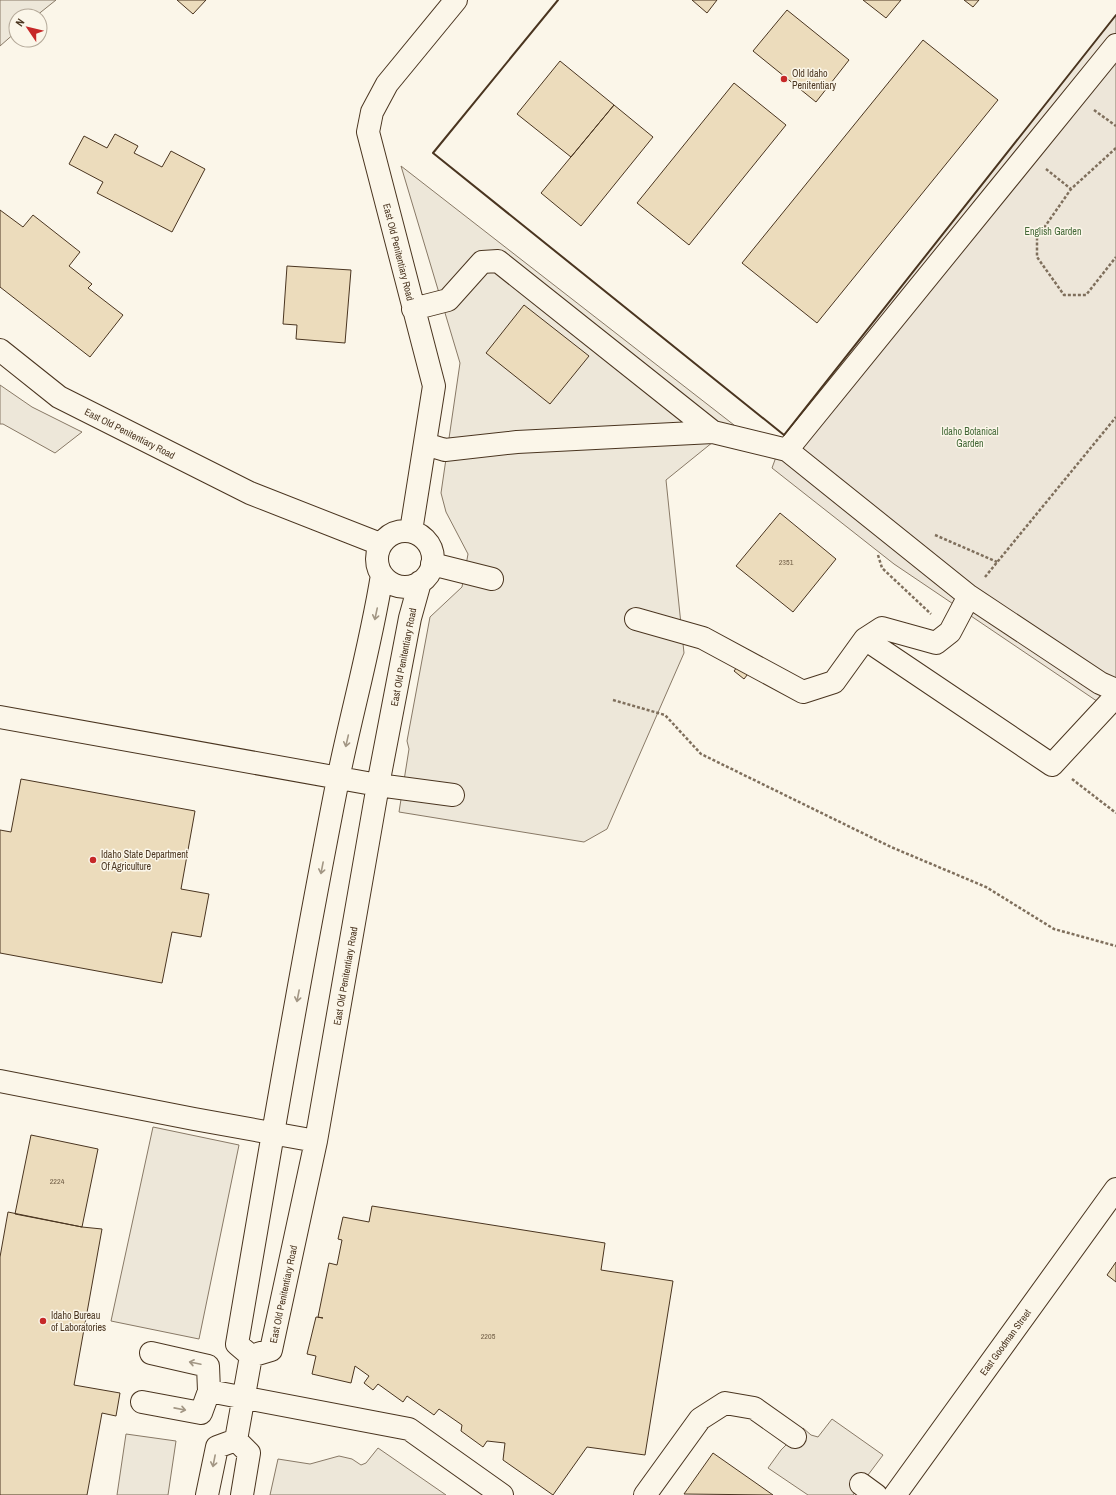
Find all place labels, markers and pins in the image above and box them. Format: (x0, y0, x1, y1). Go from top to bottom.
place label: Old Idaho Penitentiary (792, 67, 837, 92)
marker: Old Idaho Penitentiary (779, 74, 789, 84)
place label: Idaho State Department Of Agriculture (101, 848, 189, 873)
marker: Idaho State Department Of Agriculture (88, 855, 98, 865)
place label: Idaho Bureau of Laboratories (51, 1309, 106, 1334)
marker: Idaho Bureau of Laboratories (38, 1316, 48, 1326)

